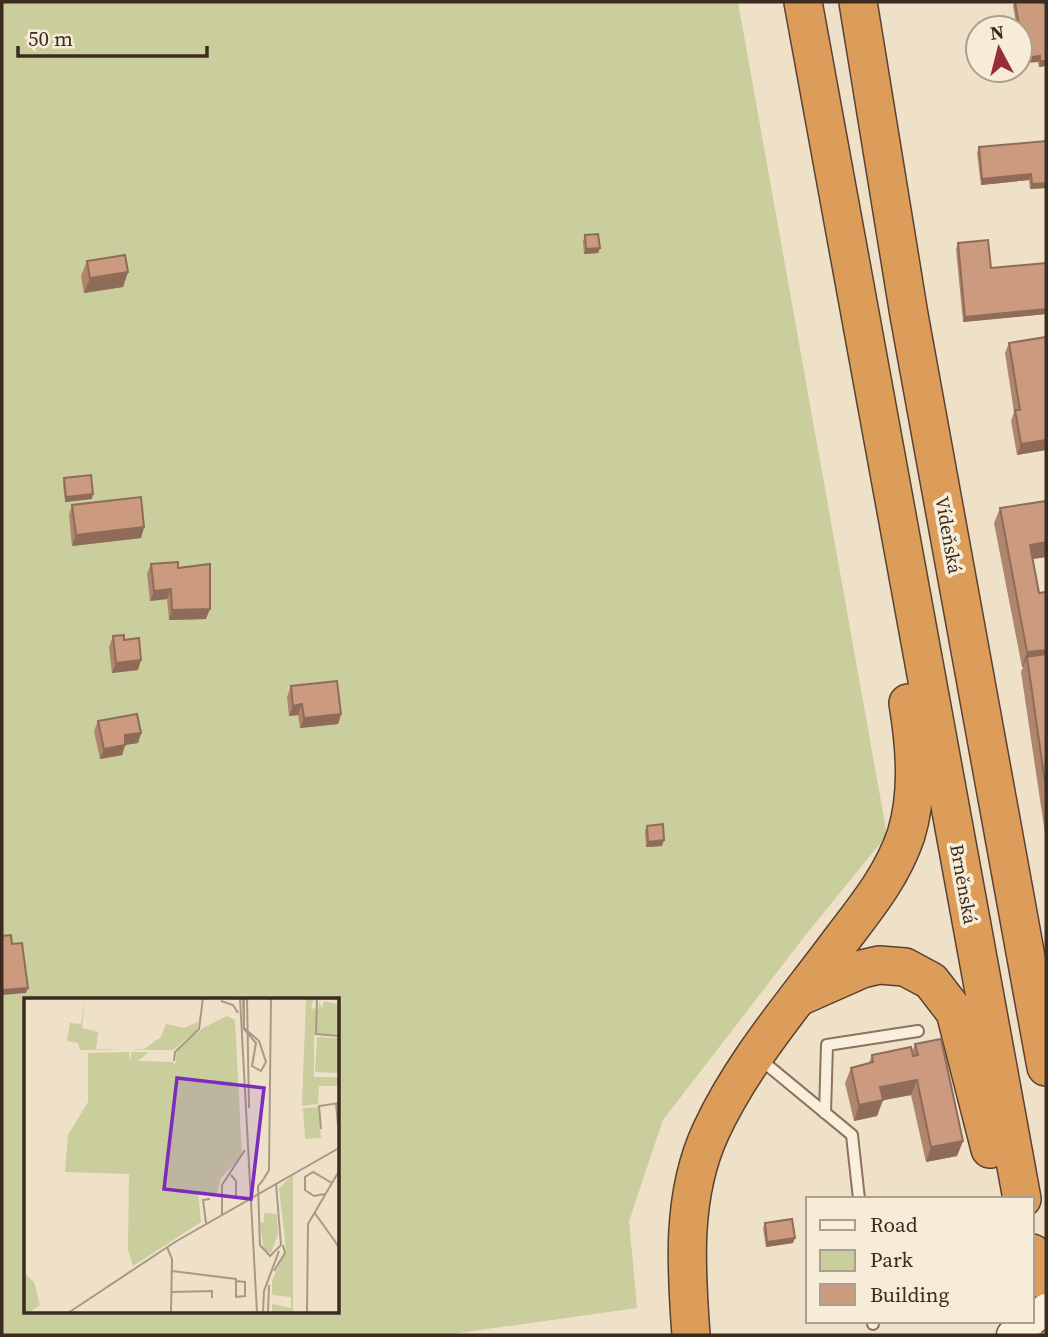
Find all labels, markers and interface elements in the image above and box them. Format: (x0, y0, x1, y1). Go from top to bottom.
scale bar (18, 14, 206, 58)
north arrow (964, 14, 1034, 84)
text: N (988, 18, 1006, 46)
text: 50 m (28, 24, 73, 53)
street label: Vídeňská (929, 494, 969, 576)
street label: Brněnská (944, 842, 984, 926)
inset map (24, 998, 340, 1312)
legend (806, 1197, 1034, 1323)
text: Road (870, 1210, 918, 1239)
text: Park (870, 1245, 914, 1274)
text: Building (870, 1280, 949, 1309)

